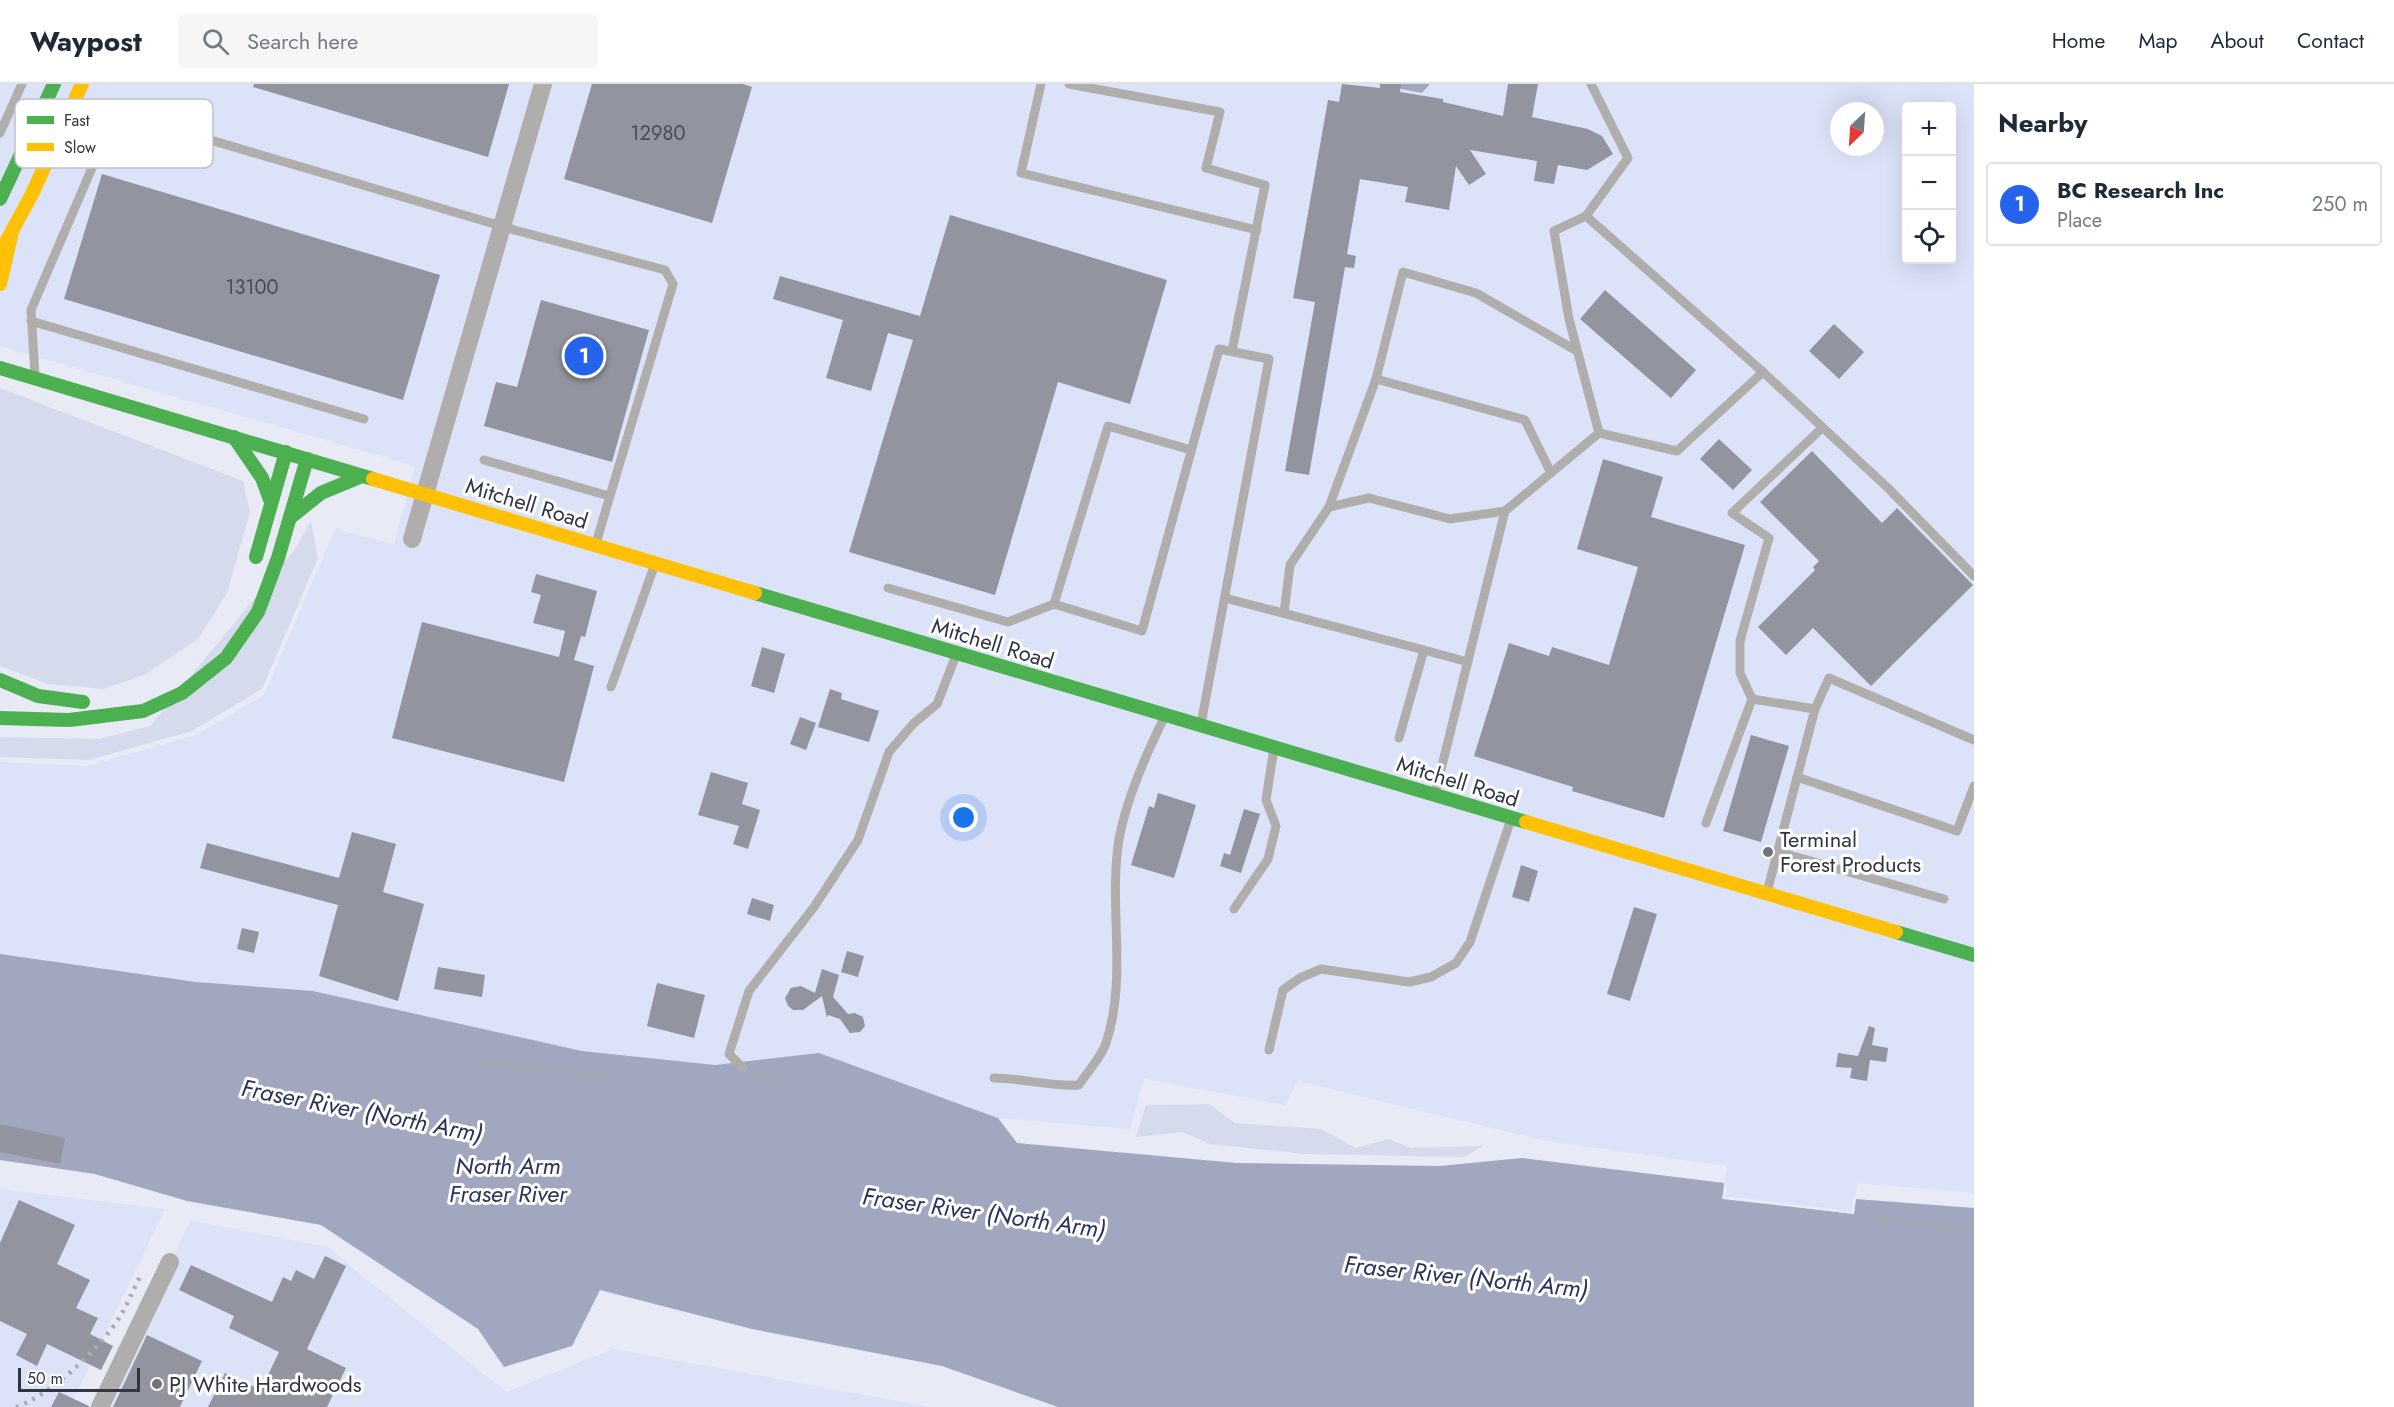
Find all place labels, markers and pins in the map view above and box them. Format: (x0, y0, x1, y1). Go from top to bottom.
pin: 1 (564, 334, 604, 378)
place label: Terminal Forest Products (1780, 823, 1921, 880)
marker: Terminal Forest Products (1761, 845, 1775, 859)
place label: PJ White Hardwoods (169, 1368, 362, 1400)
marker: PJ White Hardwoods (150, 1377, 164, 1391)

